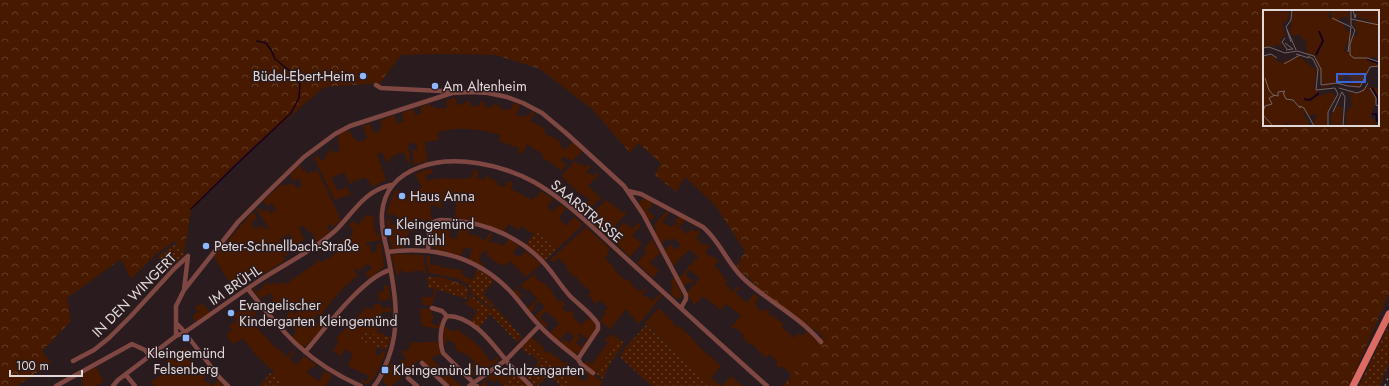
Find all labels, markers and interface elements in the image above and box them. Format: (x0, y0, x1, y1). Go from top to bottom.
inset map (1263, 10, 1379, 126)
place label: Büdel-Ebert-Heim (253, 66, 355, 86)
marker: Büdel-Ebert-Heim (358, 71, 368, 81)
place label: Am Altenheim (443, 76, 527, 96)
marker: Am Altenheim (430, 81, 440, 91)
street label: SAARSTRASSE (547, 175, 627, 247)
place label: Haus Anna (410, 186, 475, 206)
marker: Haus Anna (397, 191, 407, 201)
place label: Kleingemünd Im Brühl (396, 214, 474, 250)
marker: Kleingemünd Im Brühl (383, 227, 393, 237)
place label: Peter-Schnellbach-Straße (214, 236, 359, 256)
marker: Peter-Schnellbach-Straße (201, 241, 211, 251)
street label: IN DEN WINGERT (87, 248, 181, 342)
street label: IM BRÜHL (205, 260, 266, 310)
place label: Evangelischer Kindergarten Kleingemünd (239, 295, 397, 331)
marker: Evangelischer Kindergarten Kleingemünd (226, 308, 236, 318)
marker: Kleingemünd Felsenberg (181, 333, 191, 343)
place label: Kleingemünd Felsenberg (147, 343, 225, 379)
scale bar (10, 352, 82, 378)
text: 100 m (16, 357, 49, 375)
place label: Kleingemünd Im Schulzengarten (393, 360, 584, 380)
marker: Kleingemünd Im Schulzengarten (380, 365, 390, 375)

